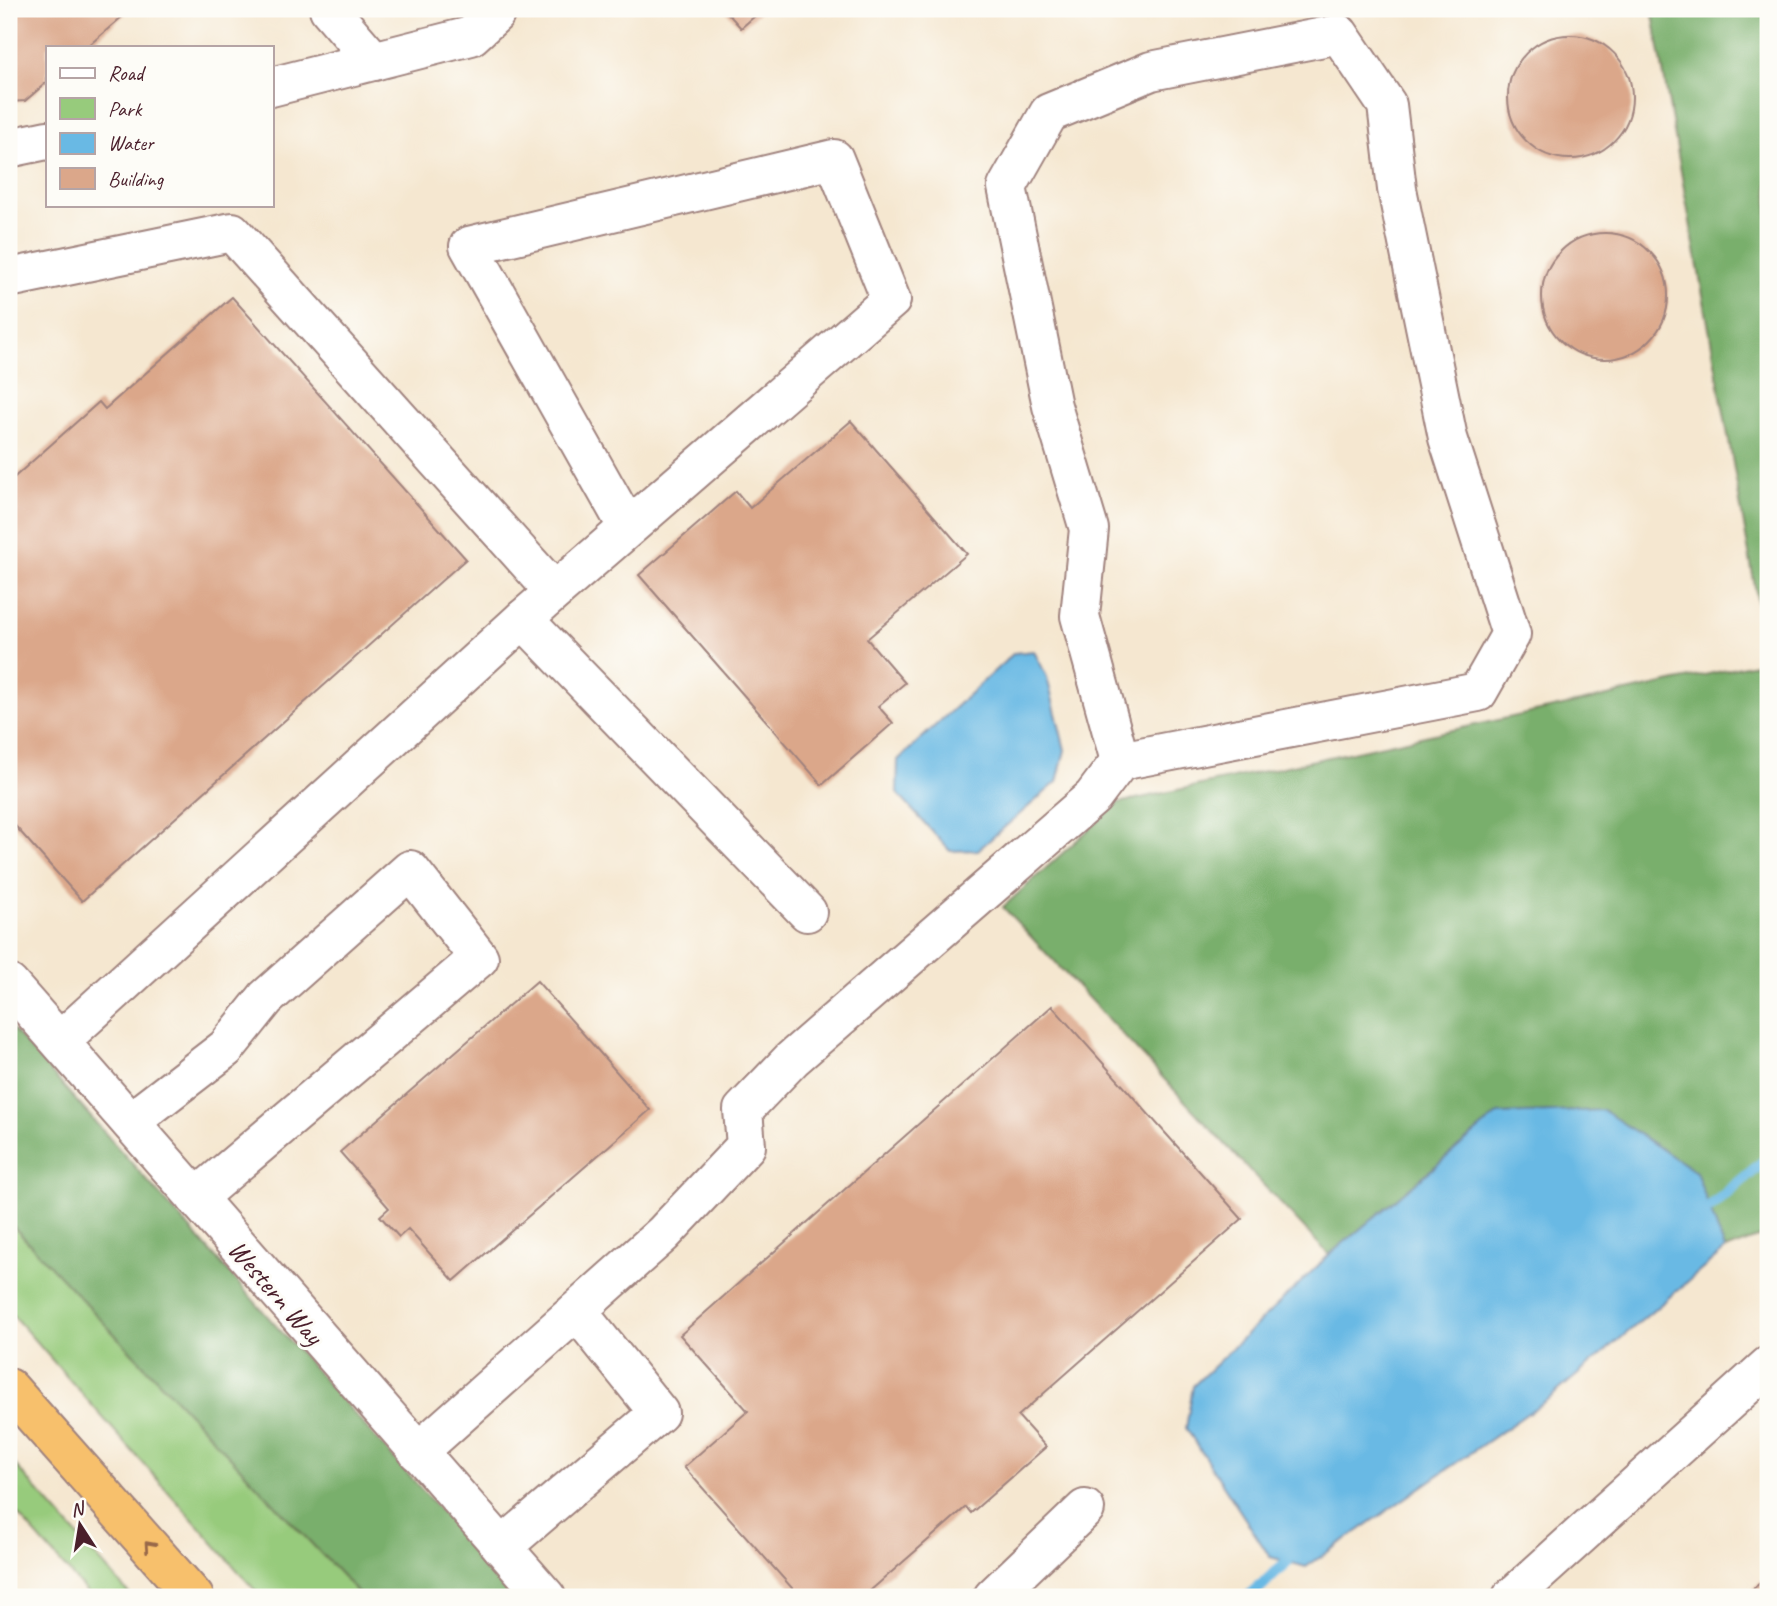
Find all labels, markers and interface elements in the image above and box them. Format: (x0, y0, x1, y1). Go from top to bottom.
legend (46, 46, 273, 206)
text: Road (108, 60, 147, 86)
text: Park (108, 96, 143, 122)
text: Water (108, 130, 155, 156)
text: Building (108, 166, 165, 192)
street label: Western Way (221, 1232, 333, 1354)
north arrow (46, 1490, 116, 1560)
text: N (68, 1496, 88, 1522)
one-way arrow (145, 1541, 157, 1554)

